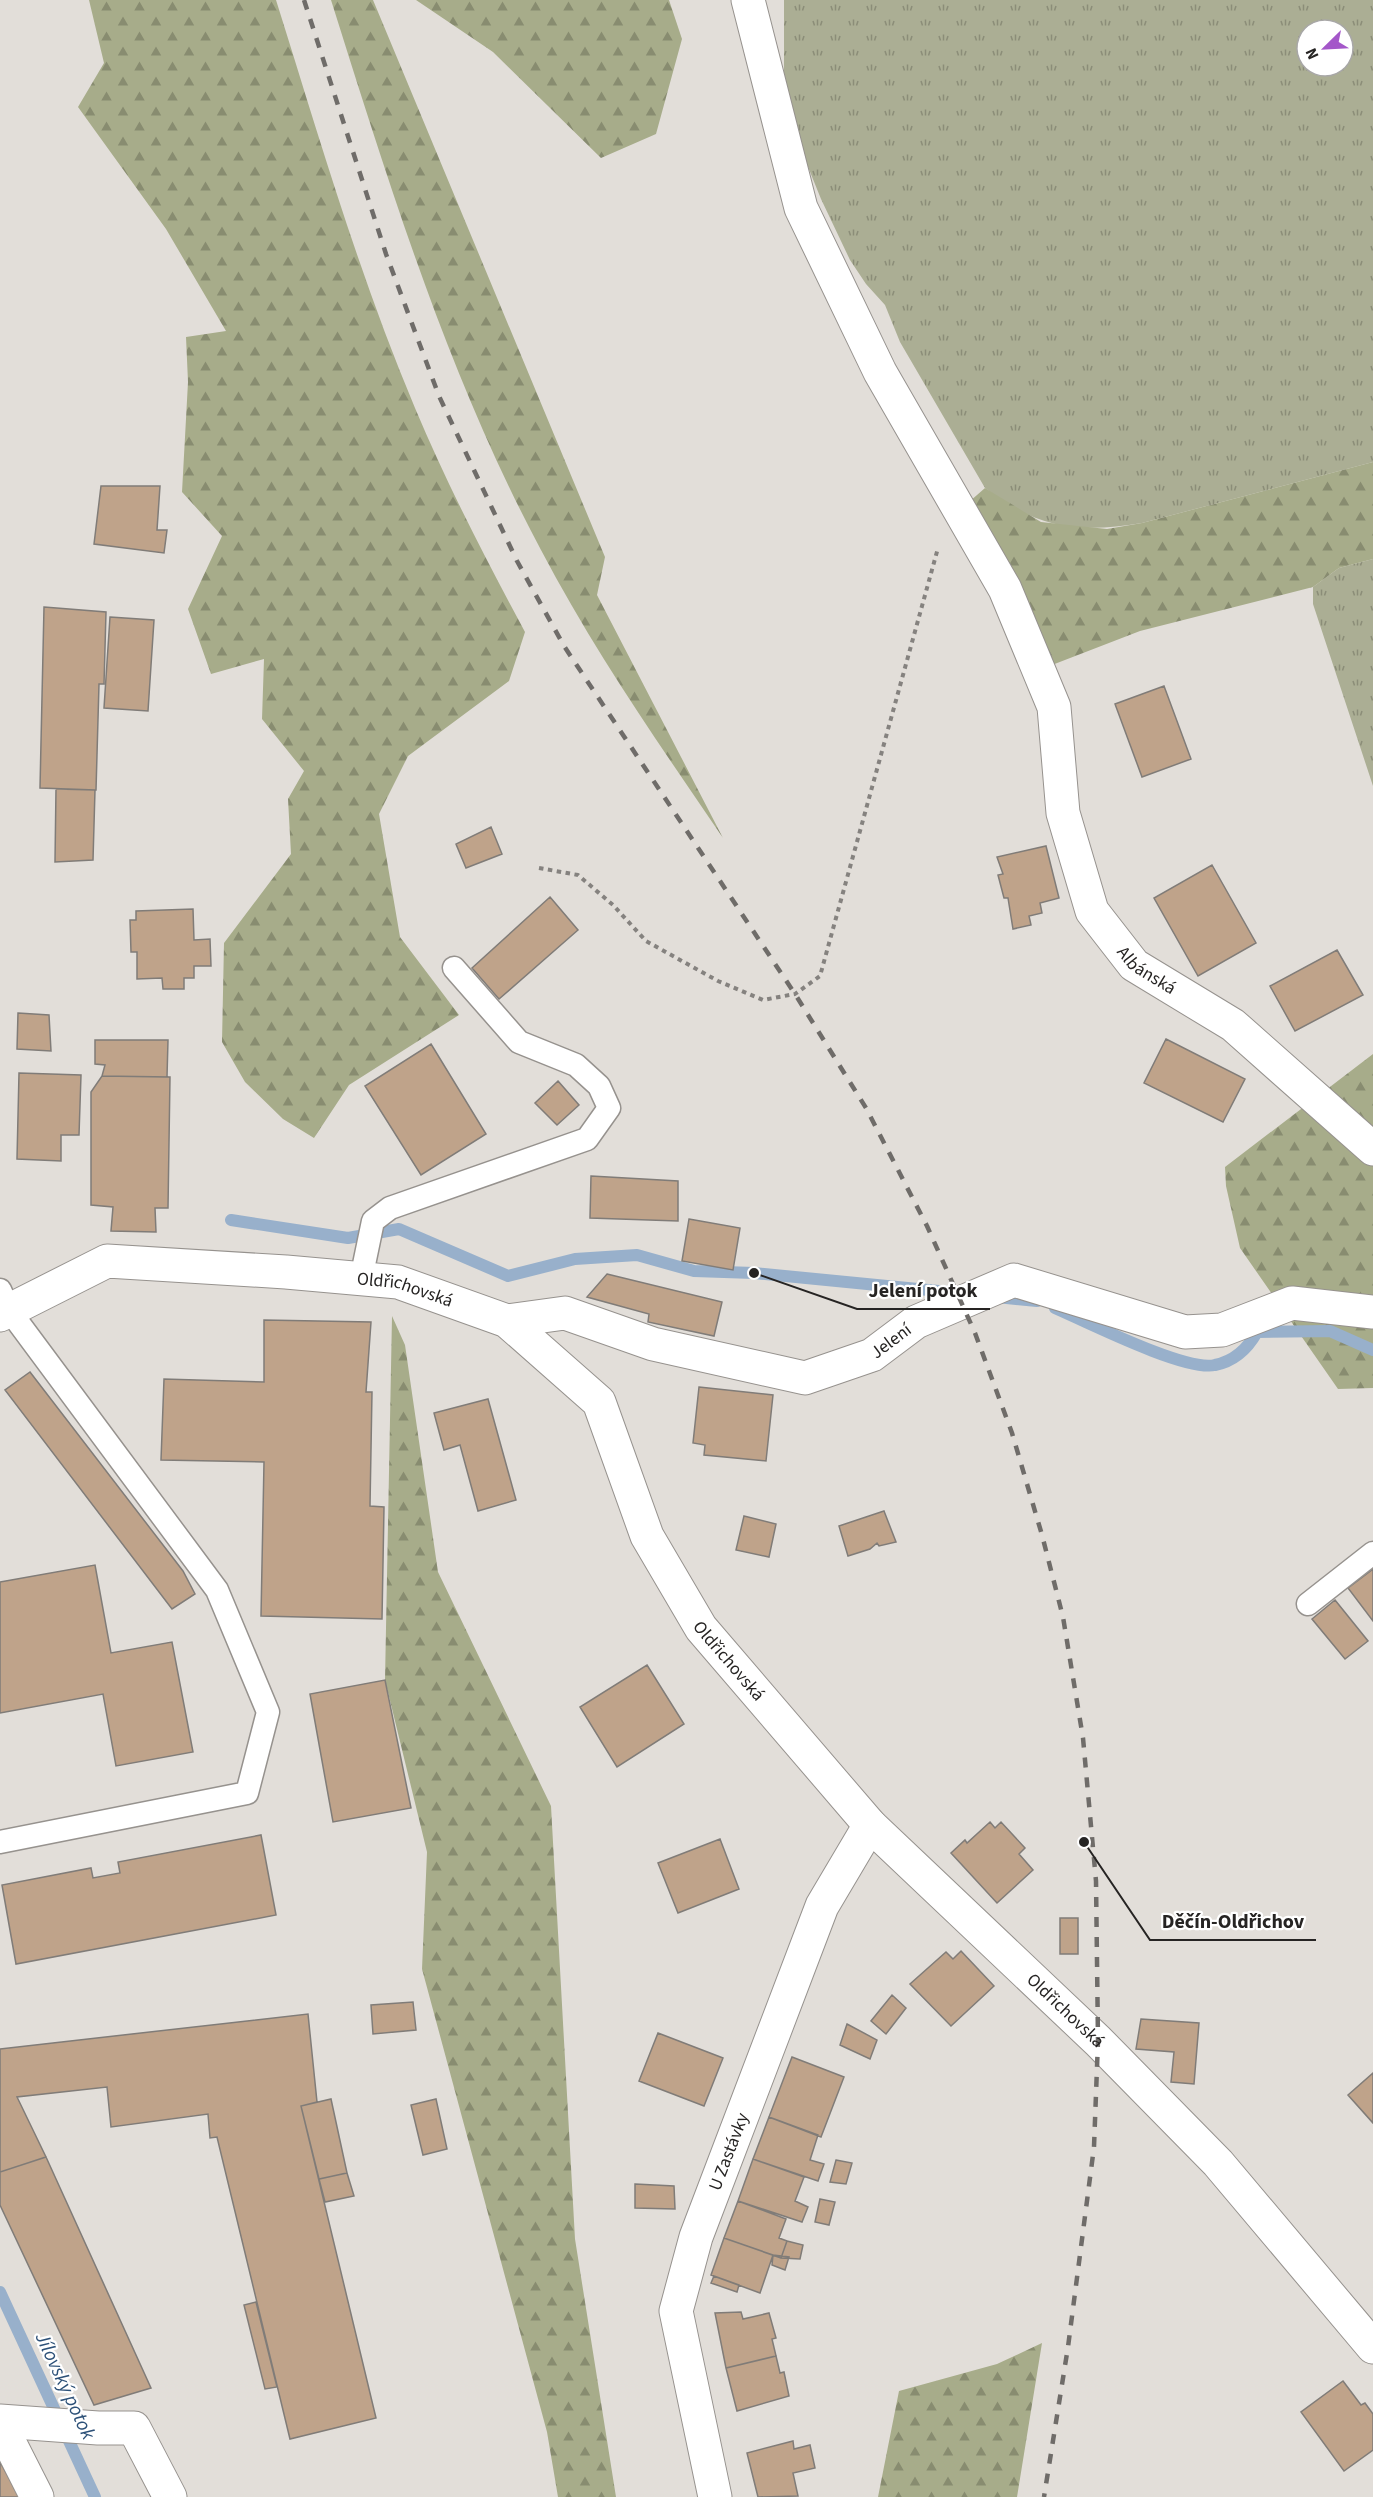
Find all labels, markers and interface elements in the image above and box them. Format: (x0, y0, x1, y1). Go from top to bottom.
north arrow (1295, 18, 1355, 78)
text: N (1300, 44, 1324, 63)
street label: Albánská (1111, 941, 1181, 1000)
street label: Oldřichovská (356, 1266, 457, 1313)
callout: Jelení potok (857, 1271, 990, 1309)
text: Jelení potok (869, 1277, 978, 1305)
street label: Jelení (865, 1317, 917, 1364)
street label: Oldřichovská (687, 1616, 771, 1706)
callout: Děčín-Oldřichov (1150, 1902, 1316, 1940)
text: Děčín-Oldřichov (1162, 1908, 1305, 1936)
street label: Oldřichovská (1021, 1967, 1110, 2053)
street label: U Zastávky (702, 2109, 755, 2194)
water label: Jílovský potok (28, 2327, 102, 2445)

